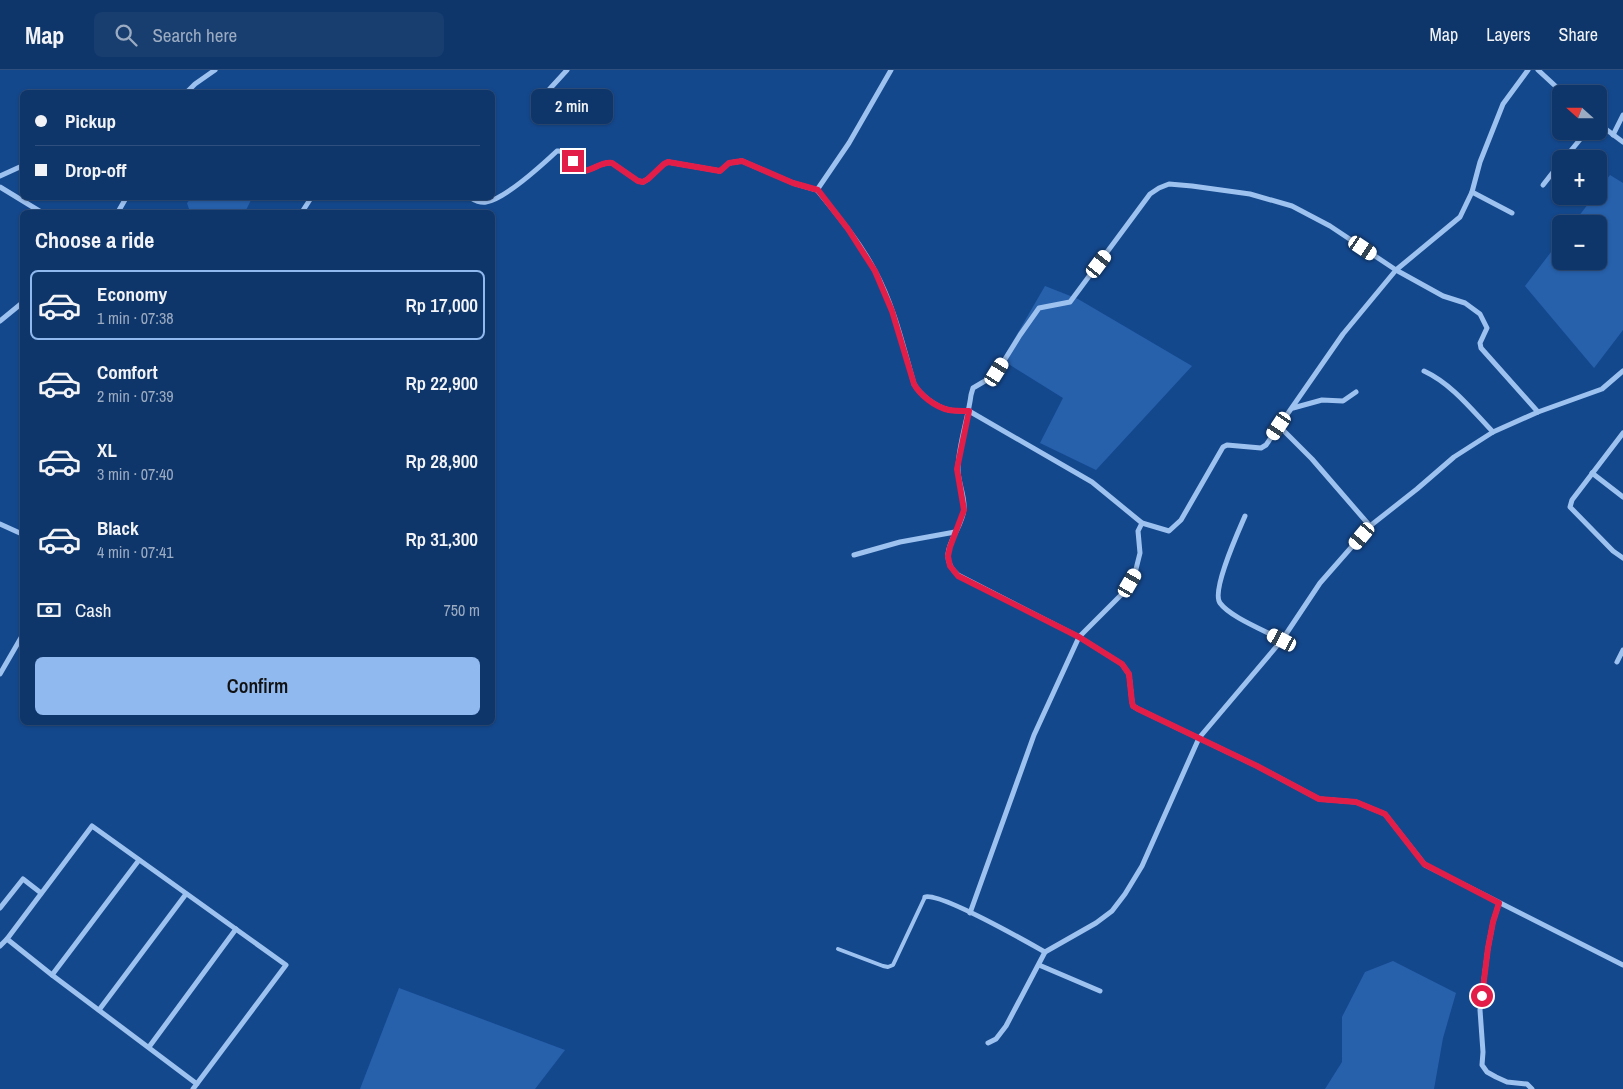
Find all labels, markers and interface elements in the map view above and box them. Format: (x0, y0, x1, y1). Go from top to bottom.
search box (94, 12, 444, 57)
text: Map (25, 19, 64, 51)
icon: search (112, 21, 140, 49)
text: Search here (152, 22, 237, 48)
text: Map (1430, 22, 1458, 47)
text: Layers (1486, 22, 1531, 47)
text: Share (1559, 22, 1598, 47)
north arrow (1552, 85, 1608, 140)
map controls (1552, 85, 1607, 270)
callout: 2 min (532, 88, 614, 124)
text: 2 min (555, 95, 589, 117)
text: Pickup (65, 108, 116, 134)
route end (562, 150, 584, 172)
button: + (1552, 150, 1607, 205)
text: Drop-off (65, 157, 126, 183)
button: − (1552, 215, 1607, 270)
text: Choose a ride (35, 225, 154, 255)
car (1346, 233, 1379, 263)
car (1083, 248, 1114, 280)
text: Economy (97, 281, 167, 307)
icon: car (37, 283, 82, 328)
text: Rp 17,000 (406, 292, 478, 318)
text: 1 min · 07:38 (97, 307, 174, 329)
car (982, 355, 1011, 389)
text: Comfort (97, 359, 158, 385)
icon: car (37, 361, 82, 406)
text: Rp 22,900 (406, 370, 478, 396)
text: 2 min · 07:39 (97, 385, 174, 407)
car (1264, 409, 1293, 443)
text: XL (97, 437, 117, 463)
icon: car (37, 439, 82, 484)
text: Rp 28,900 (406, 448, 478, 474)
text: 3 min · 07:40 (97, 463, 174, 485)
text: Black (97, 515, 139, 541)
icon: car (37, 517, 82, 562)
car (1346, 520, 1377, 552)
text: Rp 31,300 (406, 526, 478, 552)
text: 4 min · 07:41 (97, 541, 174, 563)
car (1116, 566, 1143, 600)
icon: cash (35, 596, 63, 624)
text: Cash (75, 597, 111, 623)
text: 750 m (444, 599, 480, 621)
car (1265, 627, 1298, 653)
button: Confirm (35, 657, 480, 715)
route start (1471, 985, 1493, 1007)

